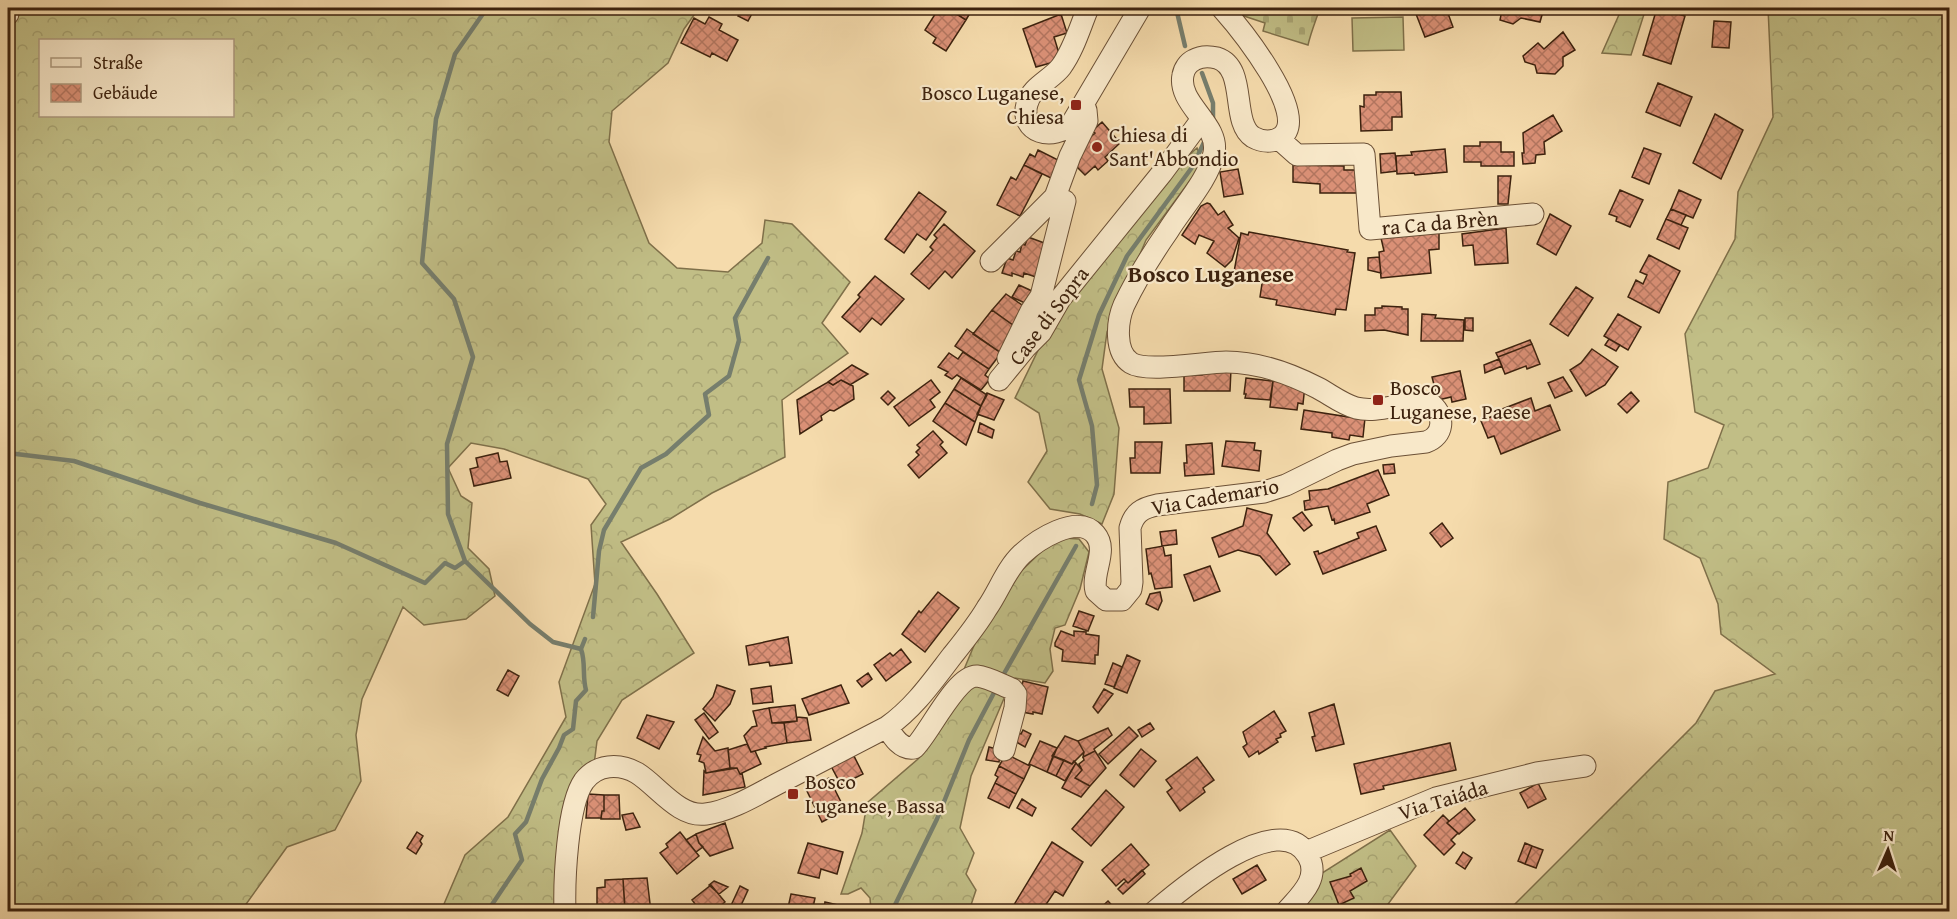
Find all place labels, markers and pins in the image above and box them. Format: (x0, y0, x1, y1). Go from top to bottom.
place label: Bosco Luganese, Chiesa (921, 77, 1064, 132)
marker: Bosco Luganese, Chiesa (1069, 98, 1083, 112)
place label: Chiesa di Sant'Abbondio (1109, 119, 1239, 174)
marker: Chiesa di Sant'Abbondio (1090, 140, 1104, 154)
place label: Bosco Luganese, Paese (1390, 372, 1531, 427)
marker: Bosco Luganese, Paese (1371, 393, 1385, 407)
place label: Bosco Luganese, Bassa (805, 766, 945, 821)
marker: Bosco Luganese, Bassa (786, 787, 800, 801)

